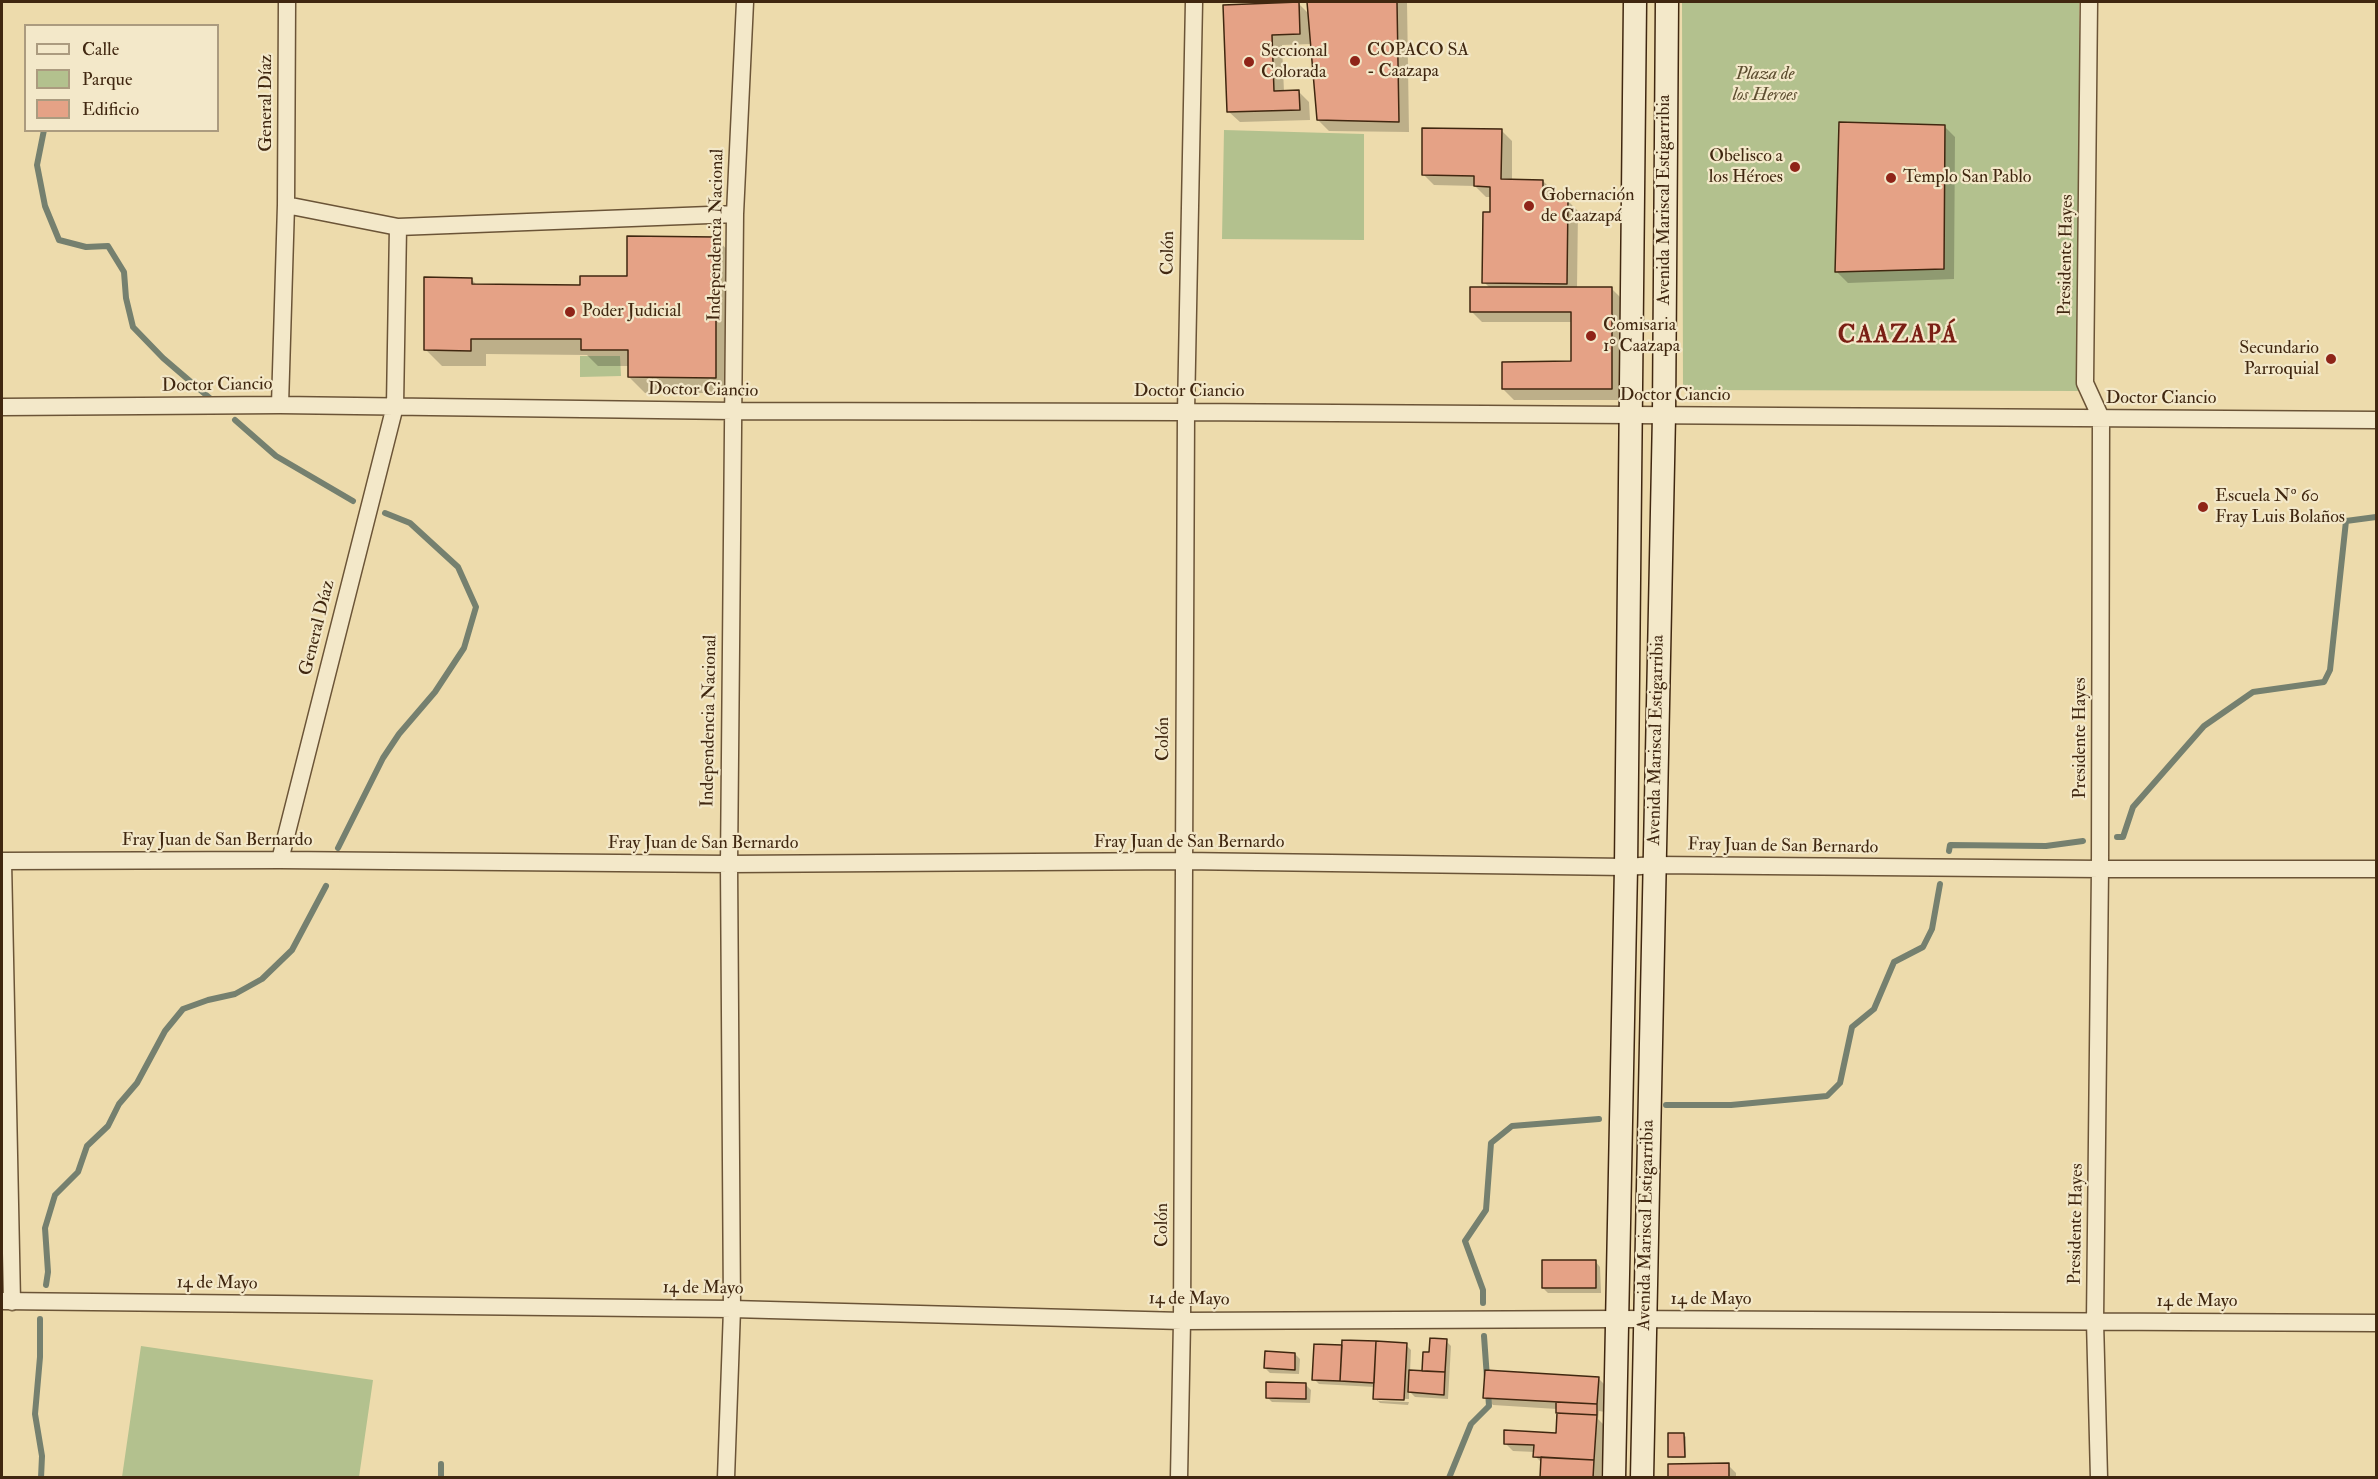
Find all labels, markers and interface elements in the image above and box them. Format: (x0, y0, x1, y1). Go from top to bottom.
legend (24, 24, 219, 132)
text: Calle (82, 38, 119, 61)
place label: COPACO SA - Caazapa (1367, 40, 1469, 82)
place label: Seccional Colorada (1261, 41, 1328, 84)
street label: General Díaz (256, 54, 278, 152)
marker: COPACO SA - Caazapa (1348, 54, 1362, 68)
marker: Seccional Colorada (1242, 55, 1256, 69)
park label: Plaza de los Heroes (1733, 64, 1797, 106)
text: Parque (82, 68, 132, 91)
street label: Avenida Mariscal Estigarribia (1654, 95, 1676, 305)
text: Edificio (82, 98, 139, 121)
place label: Obelisco a los Héroes (1709, 146, 1783, 188)
street label: Independencia Nacional (705, 149, 729, 321)
marker: Obelisco a los Héroes (1788, 160, 1802, 174)
place label: Templo San Pablo (1903, 167, 2031, 189)
marker: Templo San Pablo (1884, 171, 1898, 185)
place label: Gobernación de Caazapá (1541, 185, 1634, 228)
street label: Presidente Hayes (2055, 194, 2079, 316)
marker: Gobernación de Caazapá (1522, 199, 1536, 213)
street label: Colón (1158, 231, 1180, 275)
place label: Poder Judicial (582, 301, 681, 323)
marker: Poder Judicial (563, 305, 577, 319)
place label: Comisaria 1° Caazapa (1603, 315, 1680, 358)
district label: CAAZAPÁ (1838, 323, 1958, 351)
marker: Comisaria 1° Caazapa (1584, 329, 1598, 343)
place label: Secundario Parroquial (2239, 338, 2319, 380)
marker: Secundario Parroquial (2324, 352, 2338, 366)
street label: Doctor Ciancio (162, 374, 272, 398)
street label: Doctor Ciancio (648, 379, 758, 403)
street label: Doctor Ciancio (1134, 381, 1244, 403)
street label: Doctor Ciancio (1620, 385, 1730, 407)
street label: Doctor Ciancio (2106, 388, 2216, 410)
place label: Escuela Nº 60 Fray Luis Bolaños (2215, 486, 2345, 528)
marker: Escuela Nº 60 Fray Luis Bolaños (2196, 500, 2210, 514)
street label: General Díaz (296, 578, 340, 678)
street label: Avenida Mariscal Estigarribia (1644, 634, 1670, 846)
street label: Independencia Nacional (698, 635, 722, 807)
street label: Presidente Hayes (2070, 677, 2092, 799)
street label: Colón (1153, 717, 1175, 761)
street label: Fray Juan de San Bernardo (122, 830, 312, 852)
street label: Fray Juan de San Bernardo (1094, 832, 1284, 854)
street label: Fray Juan de San Bernardo (608, 833, 798, 855)
street label: Fray Juan de San Bernardo (1687, 835, 1879, 859)
street label: Avenida Mariscal Estigarribia (1634, 1119, 1660, 1331)
street label: Presidente Hayes (2065, 1163, 2089, 1285)
street label: Colón (1152, 1203, 1174, 1247)
street label: 14 de Mayo (176, 1272, 258, 1296)
street label: 14 de Mayo (662, 1277, 744, 1301)
street label: 14 de Mayo (1148, 1288, 1230, 1312)
street label: 14 de Mayo (1670, 1289, 1752, 1311)
street label: 14 de Mayo (2156, 1291, 2238, 1313)

